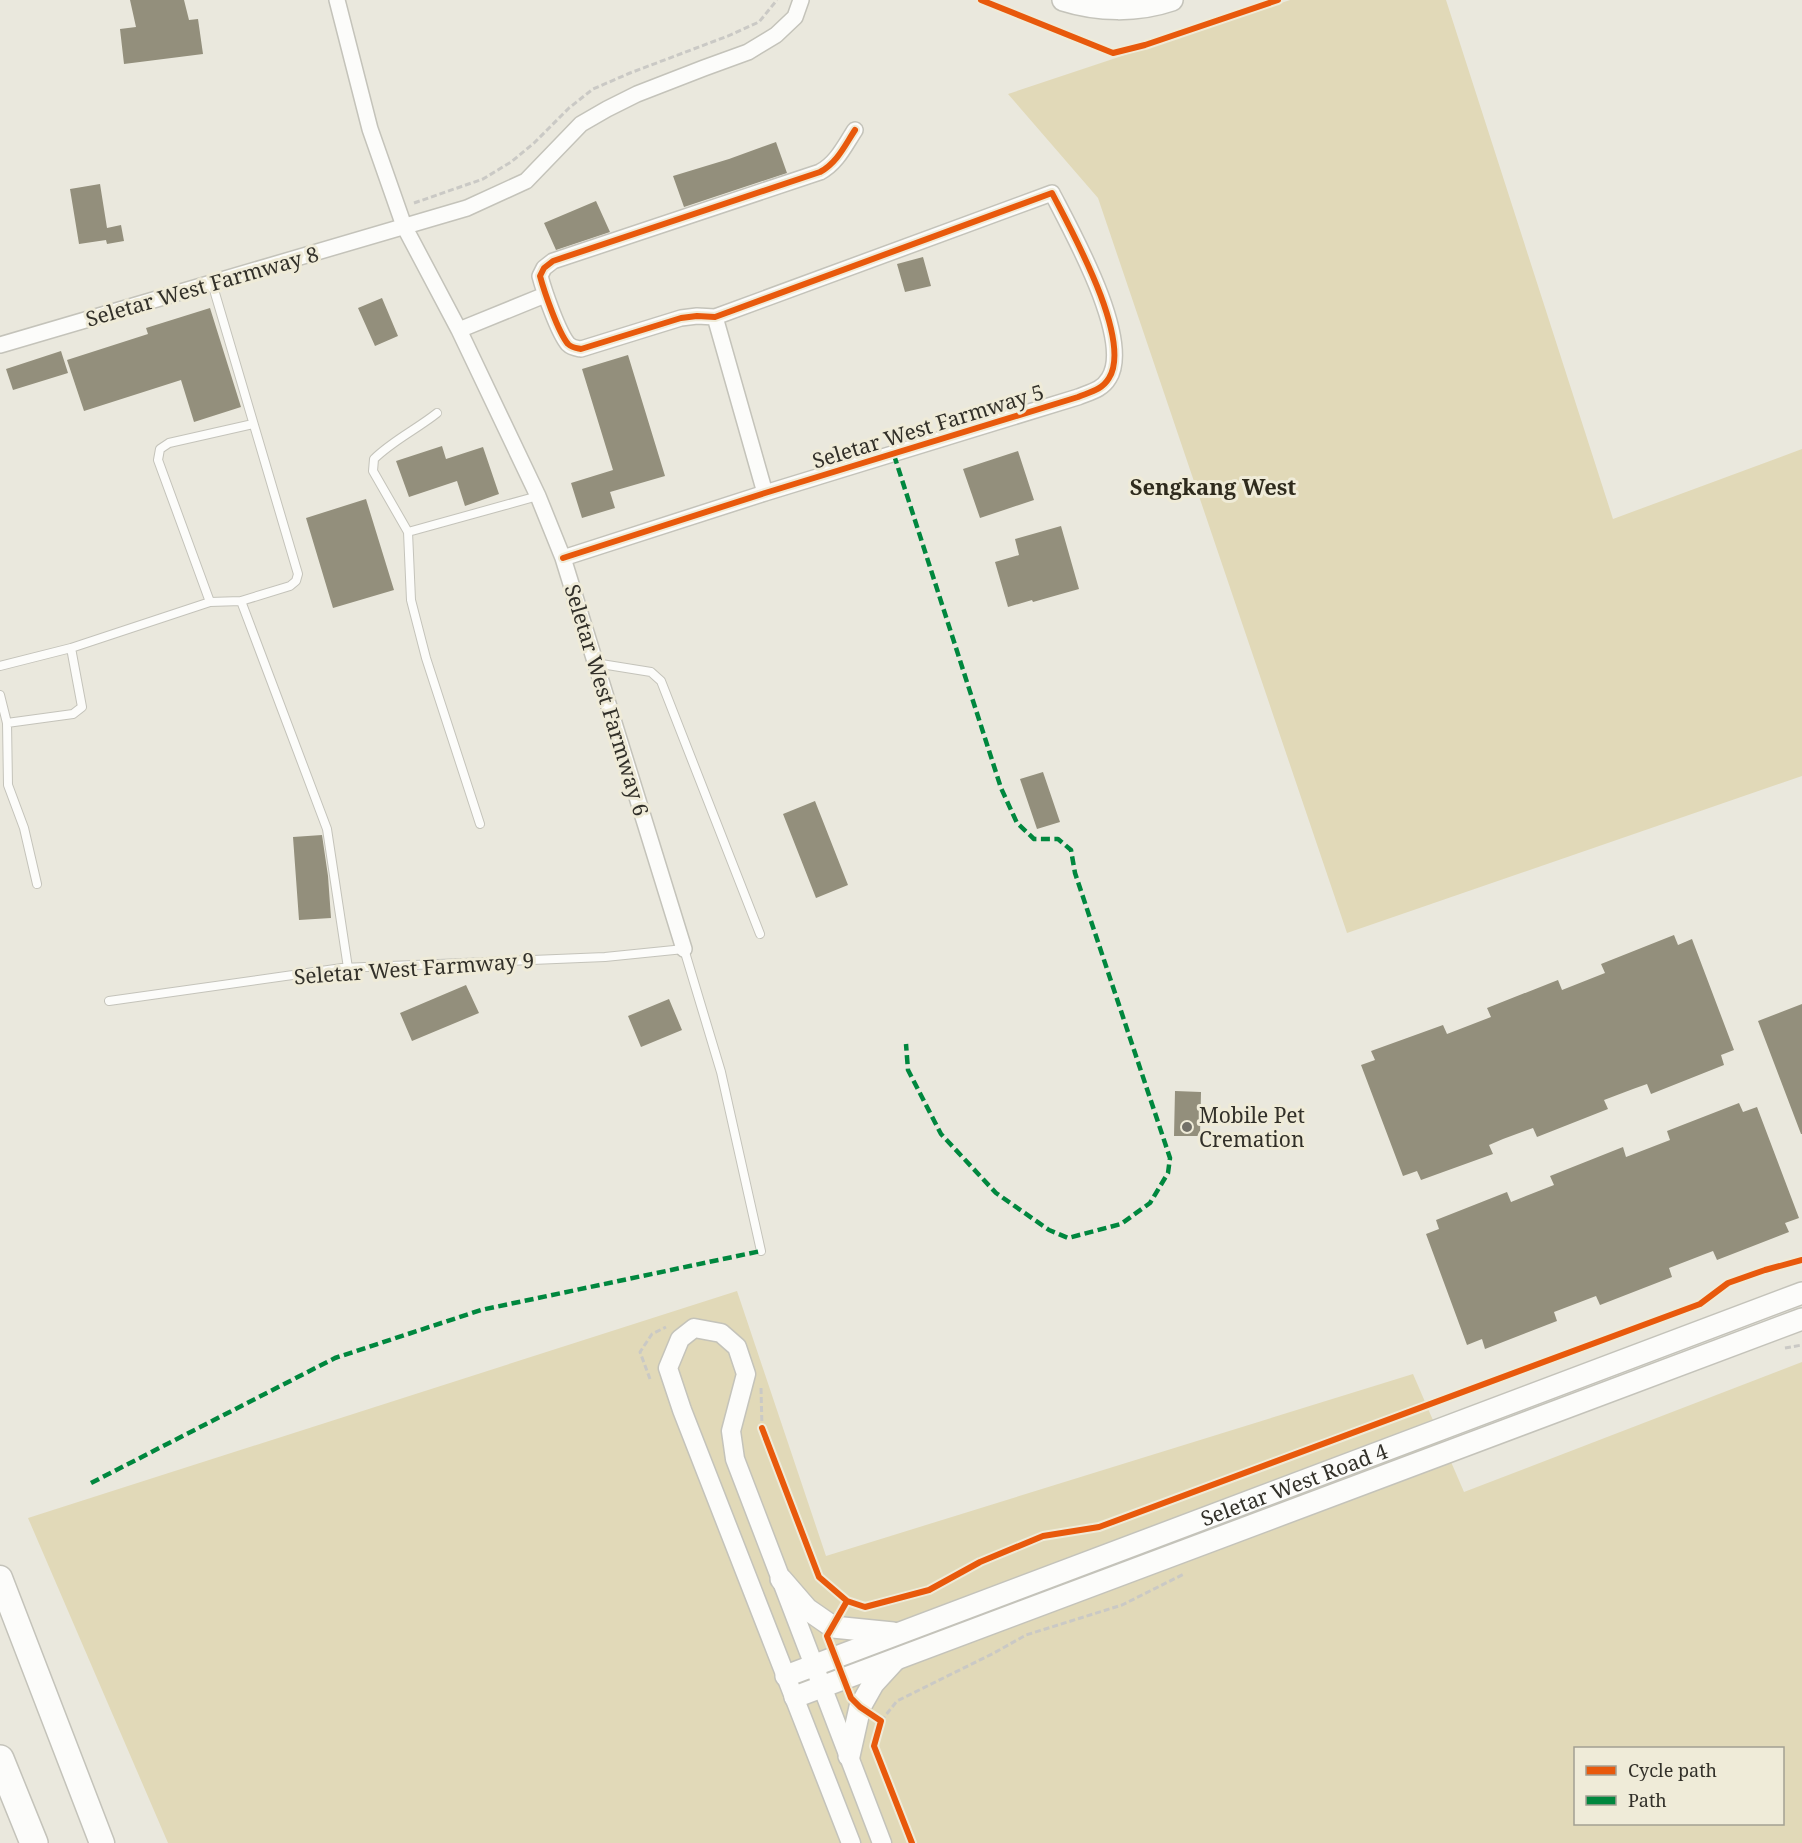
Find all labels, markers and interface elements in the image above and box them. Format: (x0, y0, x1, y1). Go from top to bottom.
street label: Seletar West Farmway 8 (82, 239, 322, 333)
street label: Seletar West Farmway 5 (809, 377, 1047, 475)
district label: Sengkang West (1130, 471, 1296, 501)
street label: Seletar West Farmway 6 (558, 581, 656, 819)
street label: Seletar West Farmway 9 (293, 946, 535, 990)
place label: Mobile Pet Cremation (1199, 1101, 1305, 1153)
marker: Mobile Pet Cremation (1180, 1120, 1194, 1134)
street label: Seletar West Road 4 (1197, 1436, 1392, 1532)
legend (1574, 1747, 1784, 1825)
text: Cycle path (1628, 1758, 1717, 1782)
text: Path (1628, 1788, 1667, 1812)

